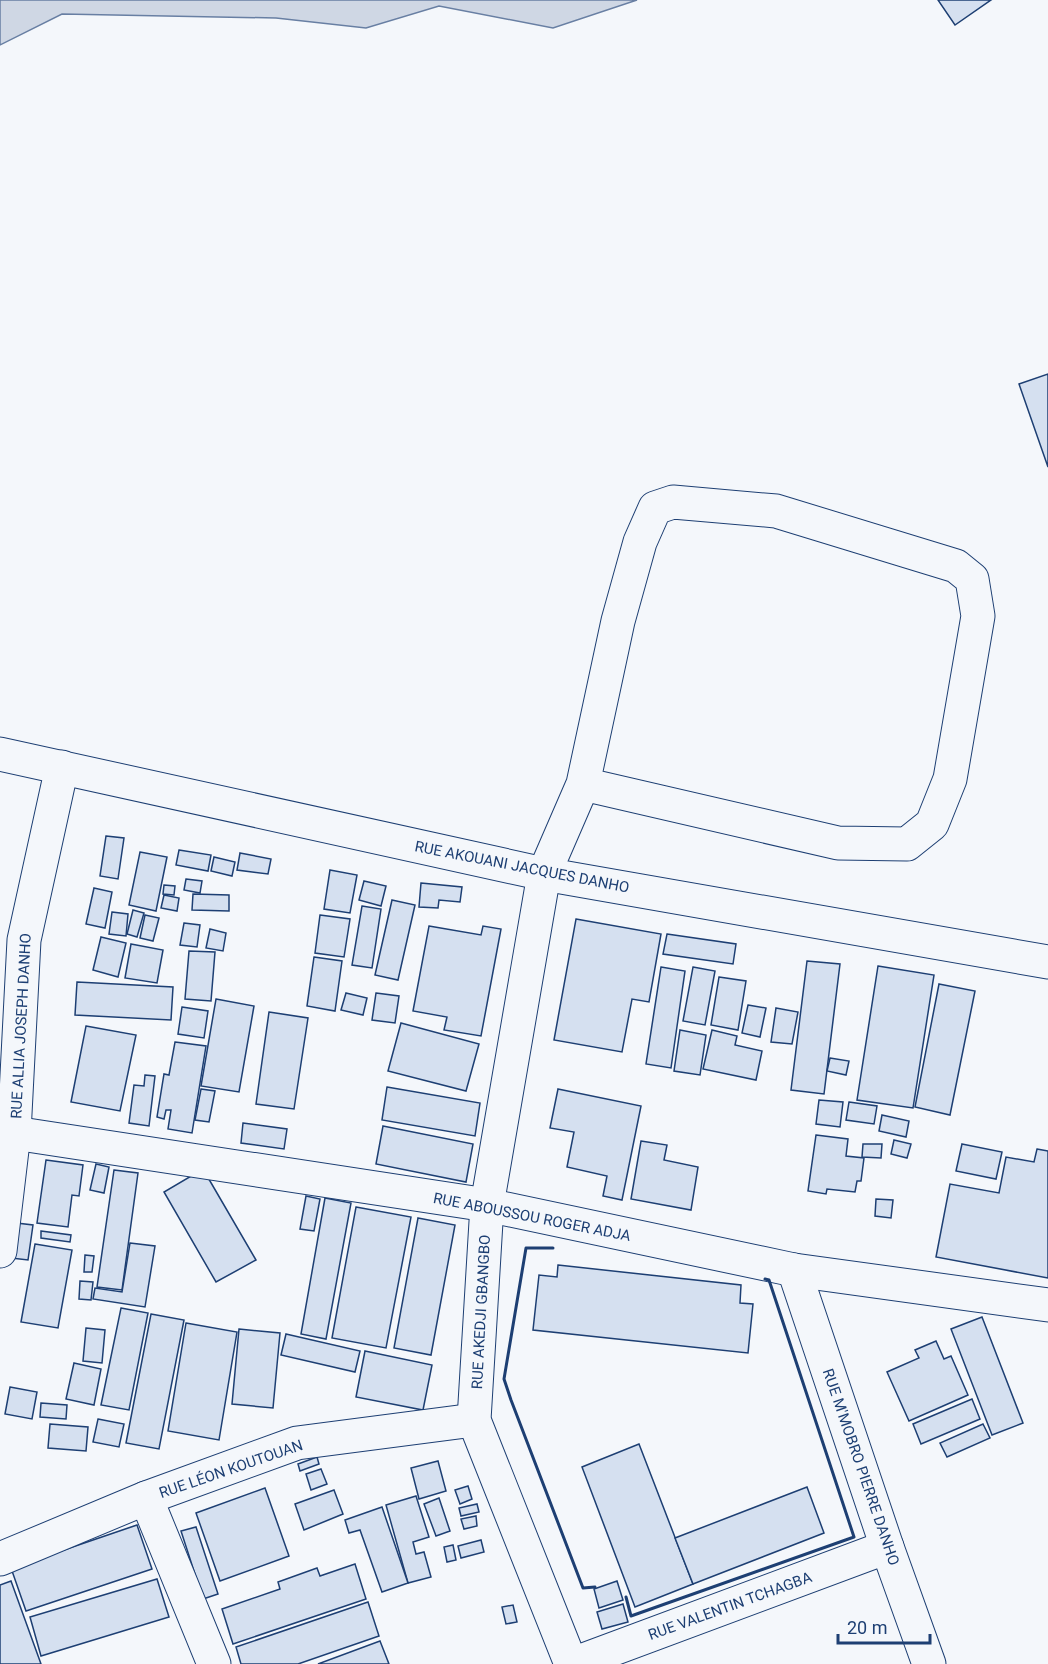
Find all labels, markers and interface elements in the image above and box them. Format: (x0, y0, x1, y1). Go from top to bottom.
street label: RUE AKOUANI JACQUES DANHO (413, 837, 631, 897)
street label: RUE ALLIA JOSEPH DANHO (7, 933, 35, 1119)
street label: RUE ABOUSSOU ROGER ADJA (432, 1189, 632, 1245)
street label: RUE AKEDJI GBANGBO (468, 1234, 494, 1390)
street label: RUE M'MOBRO PIERRE DANHO (819, 1366, 903, 1568)
street label: RUE LÉON KOUTOUAN (157, 1436, 305, 1502)
street label: RUE VALENTIN TCHAGBA (646, 1568, 814, 1644)
scale bar (838, 1607, 930, 1645)
text: 20 m (847, 1617, 887, 1638)

